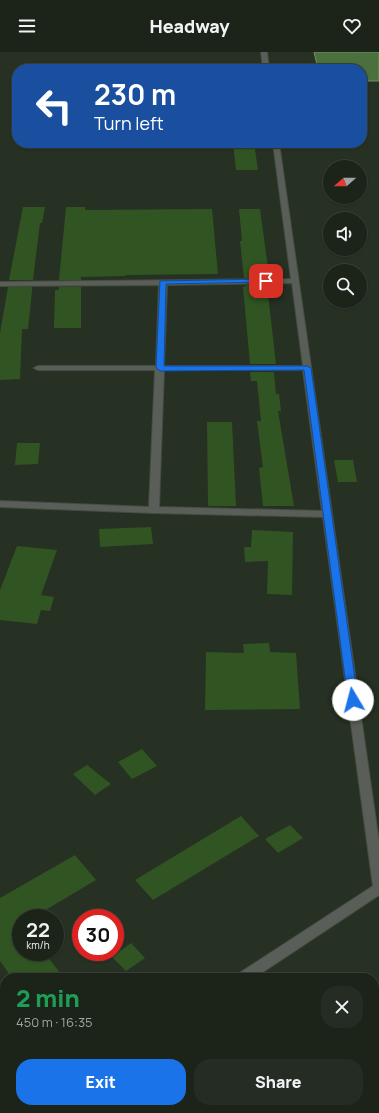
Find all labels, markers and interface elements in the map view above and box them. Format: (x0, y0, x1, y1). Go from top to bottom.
text: Headway (149, 14, 230, 38)
icon: menu (16, 15, 38, 37)
icon: heart (341, 15, 363, 37)
text: 230 m (94, 75, 176, 113)
icon: left (28, 80, 80, 132)
text: Turn left (94, 111, 164, 135)
north arrow (323, 160, 367, 204)
map controls (323, 160, 367, 308)
button: sound (323, 212, 367, 256)
pin (249, 264, 283, 298)
button: search (323, 264, 367, 308)
icon: arrive (255, 270, 277, 292)
position arrow (332, 679, 374, 721)
speed limit sign: 30 (72, 909, 124, 961)
text: 22 (26, 916, 50, 943)
text: km/h (26, 938, 50, 952)
text: 2 min (16, 981, 80, 1014)
button: close (321, 986, 363, 1028)
text: 450 m · 16:35 (16, 1013, 93, 1031)
button: Exit (16, 1059, 186, 1105)
button: Share (194, 1059, 363, 1105)

